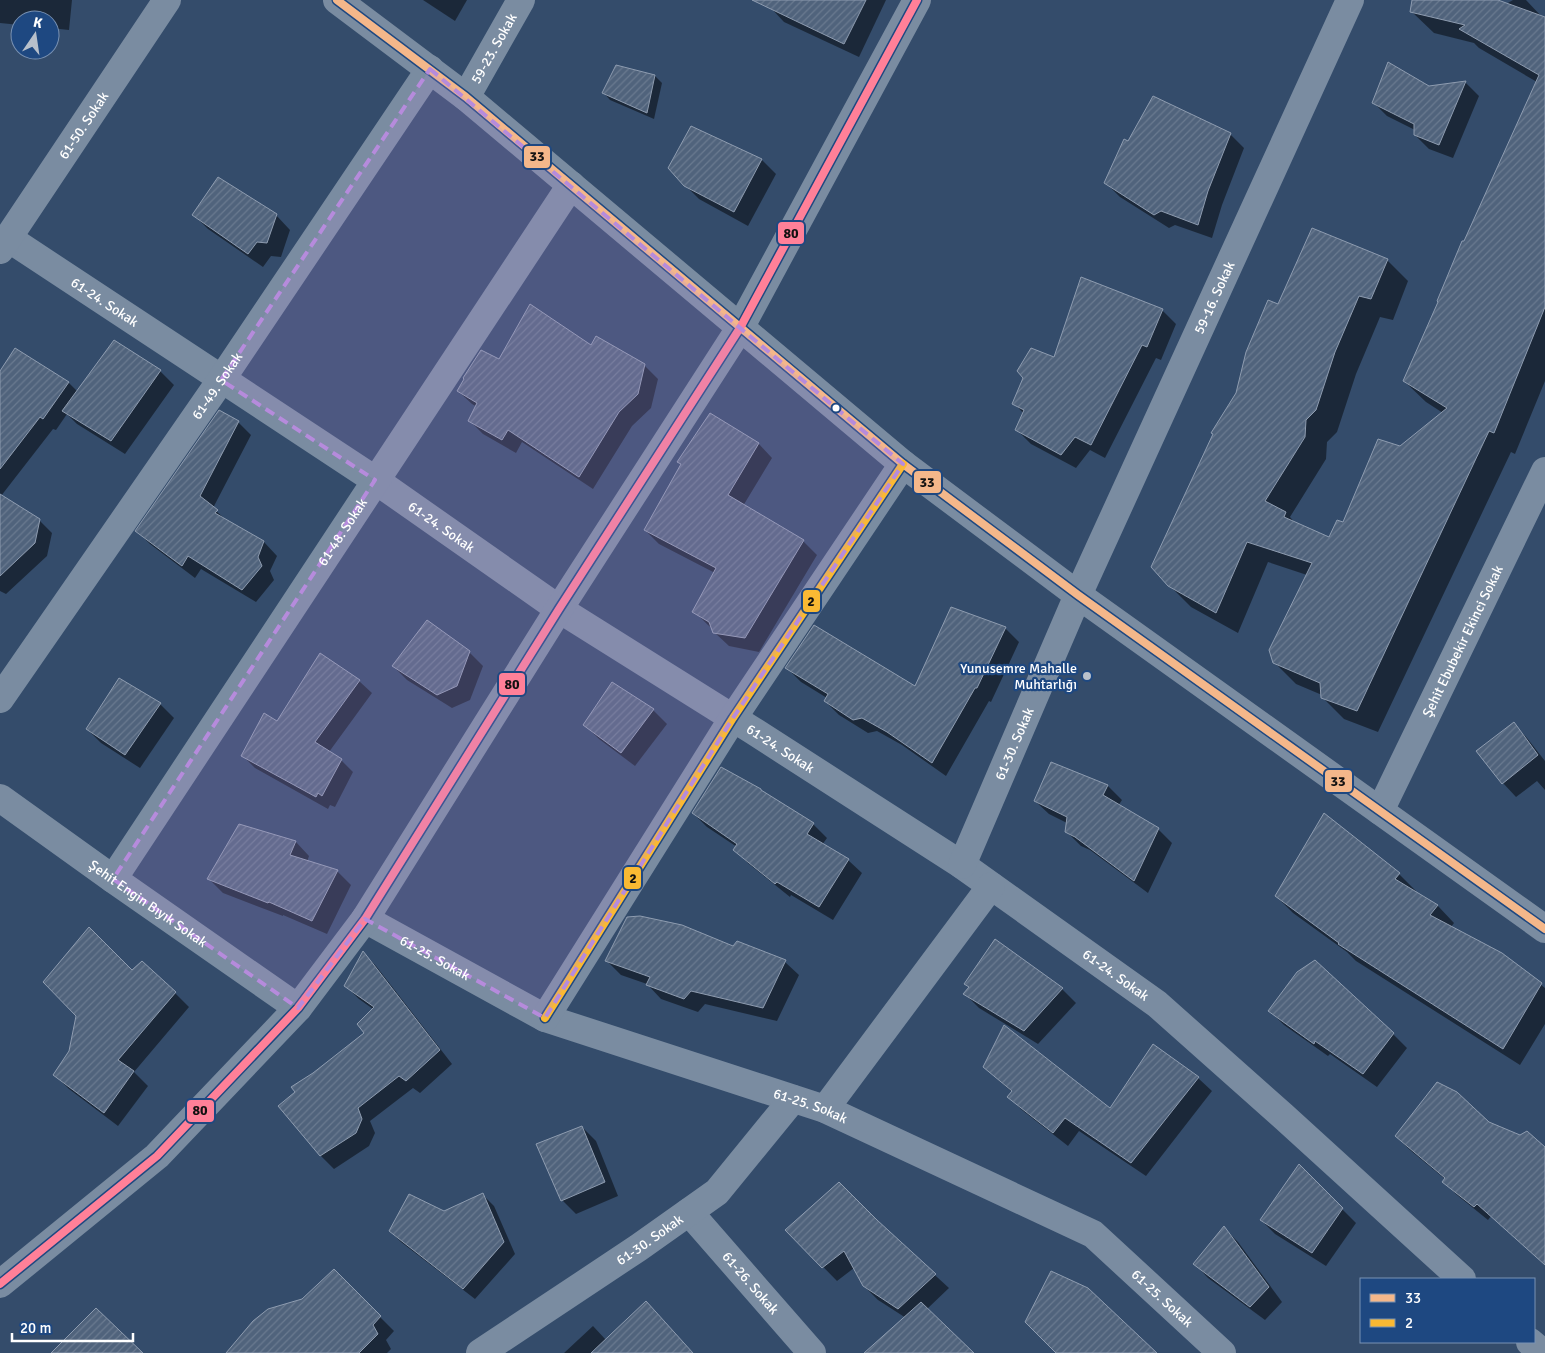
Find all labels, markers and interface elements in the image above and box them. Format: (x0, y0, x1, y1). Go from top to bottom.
north arrow (10, 10, 60, 60)
street label: 59-23. Sokak (467, 10, 520, 86)
text: K (32, 14, 44, 32)
street label: 61-50. Sokak (55, 88, 112, 162)
line badge: 33 (523, 145, 551, 169)
text: 33 (529, 148, 545, 165)
line badge: 80 (777, 221, 805, 245)
text: 80 (783, 225, 799, 242)
street label: 59-16. Sokak (1190, 258, 1238, 337)
street label: 61-24. Sokak (68, 273, 142, 330)
street label: 61-49. Sokak (188, 349, 246, 423)
unlabelled marker (831, 403, 841, 413)
line badge: 33 (913, 470, 942, 494)
text: 33 (919, 474, 935, 491)
street label: 61-48. Sokak (314, 495, 371, 569)
street label: 61-24. Sokak (405, 497, 478, 556)
street label: Şehit Ebubekir Ekinci Sokak (1418, 562, 1507, 720)
line badge: 2 (802, 589, 821, 613)
text: 2 (807, 593, 815, 610)
place label: Yunusemre Mahalle Muhtarlığı (960, 660, 1077, 693)
marker: Yunusemre Mahalle Muhtarlığı (1081, 670, 1093, 682)
line badge: 80 (498, 672, 526, 696)
text: 80 (504, 676, 520, 693)
street label: 61-30. Sokak (991, 705, 1037, 783)
street label: 61-24. Sokak (743, 720, 818, 776)
line badge: 33 (1324, 769, 1353, 793)
text: 33 (1330, 773, 1346, 790)
street label: Şehit Engin Bıyık Sokak (86, 856, 211, 951)
line badge: 2 (623, 866, 642, 890)
text: 2 (629, 870, 637, 887)
street label: 61-25. Sokak (397, 931, 473, 984)
street label: 61-24. Sokak (1080, 945, 1153, 1004)
street label: 61-25. Sokak (771, 1084, 850, 1127)
line badge: 80 (186, 1099, 215, 1123)
text: 80 (192, 1102, 208, 1119)
street label: 61-30. Sokak (613, 1210, 686, 1269)
street label: 61-26. Sokak (719, 1248, 783, 1318)
street label: 61-25. Sokak (1128, 1265, 1197, 1331)
legend (1360, 1278, 1535, 1343)
text: 33 (1405, 1289, 1421, 1307)
scale bar (12, 1310, 134, 1342)
text: 2 (1405, 1314, 1413, 1332)
text: 20 m (20, 1319, 51, 1337)

